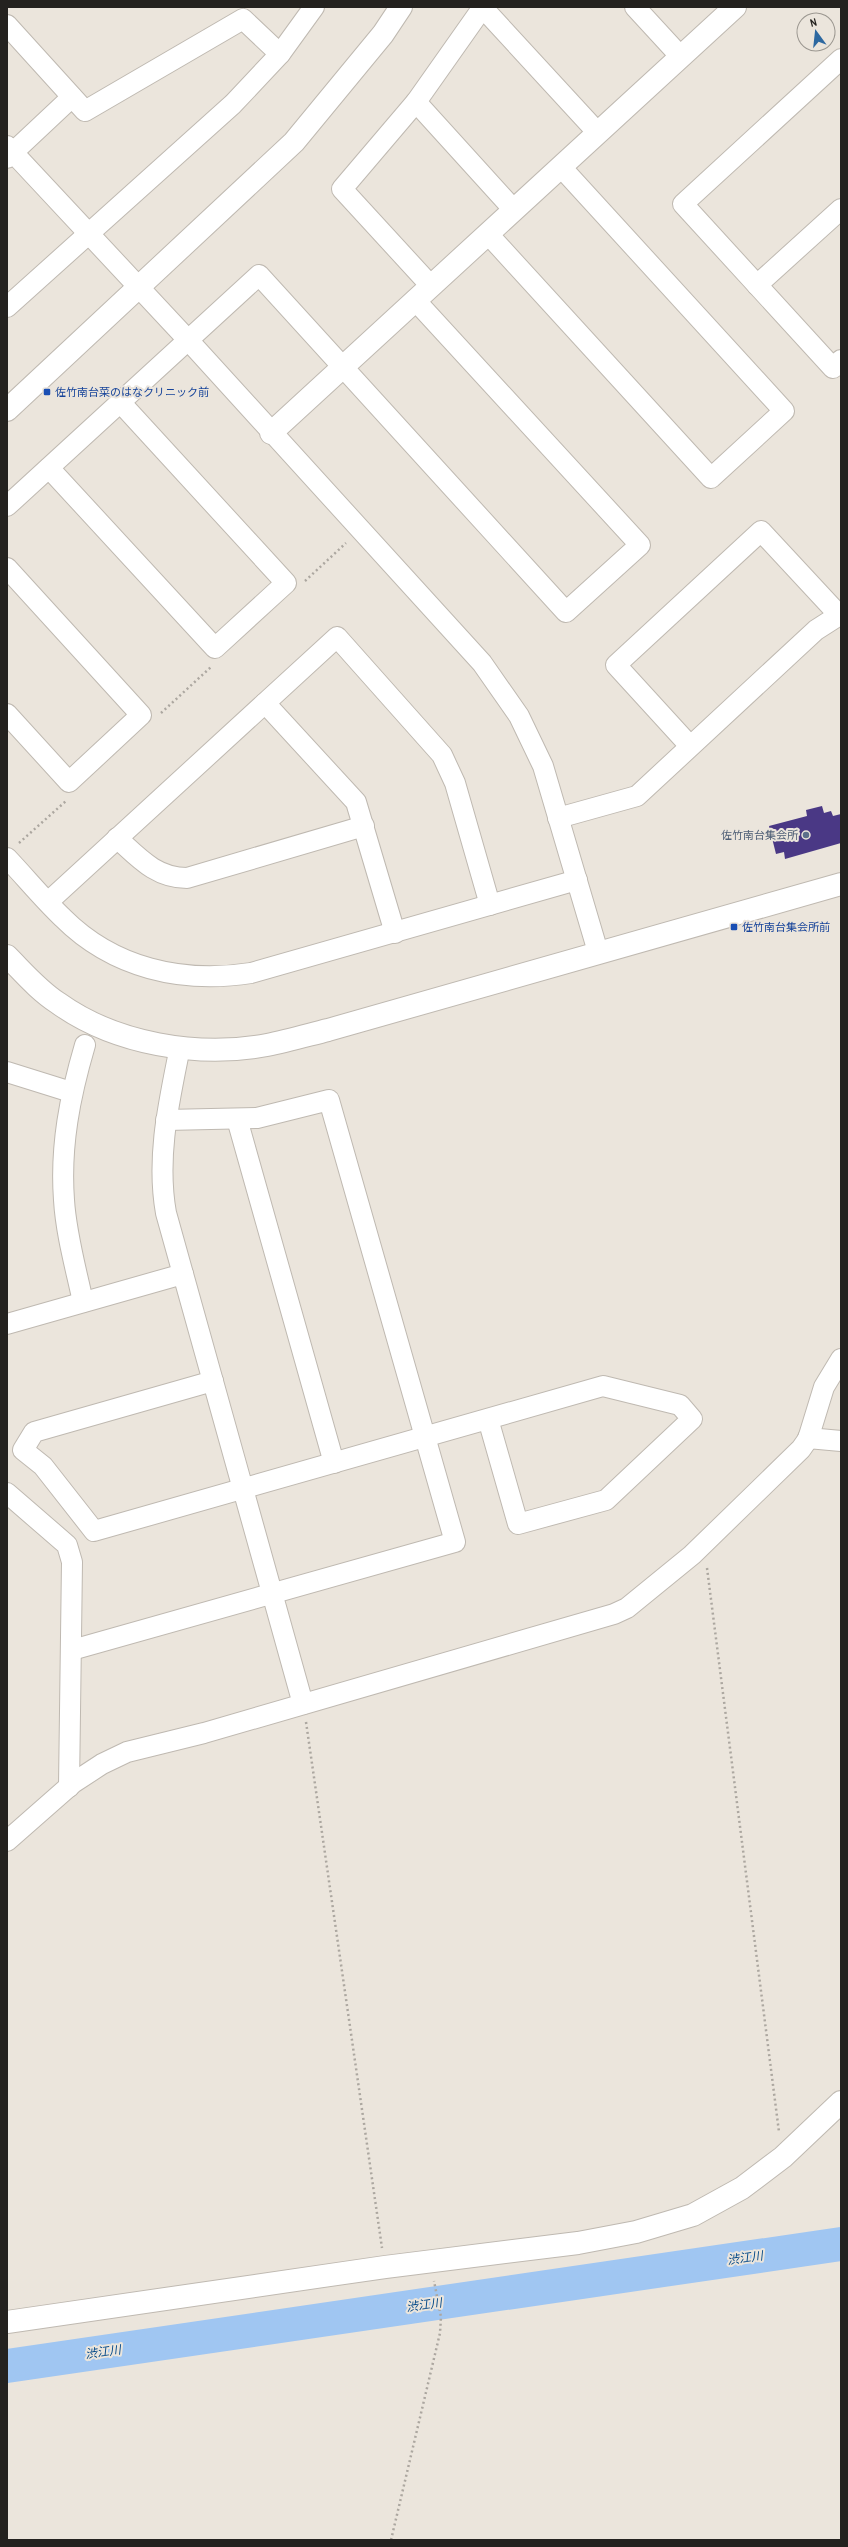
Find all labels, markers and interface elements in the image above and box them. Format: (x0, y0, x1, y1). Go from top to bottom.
north arrow (796, 12, 836, 52)
text: N (808, 15, 818, 30)
place label: 佐竹南台菜のはなクリニック前 (55, 385, 209, 399)
marker: 佐竹南台菜のはなクリニック前 (42, 387, 52, 397)
place label: 佐竹南台集会所 (721, 828, 799, 842)
marker: 佐竹南台集会所 (801, 830, 811, 840)
place label: 佐竹南台集会所前 (742, 920, 830, 934)
marker: 佐竹南台集会所前 (729, 922, 739, 932)
water label: 渋江川 (726, 2247, 766, 2268)
water label: 渋江川 (405, 2294, 445, 2315)
water label: 渋江川 (84, 2341, 124, 2362)

